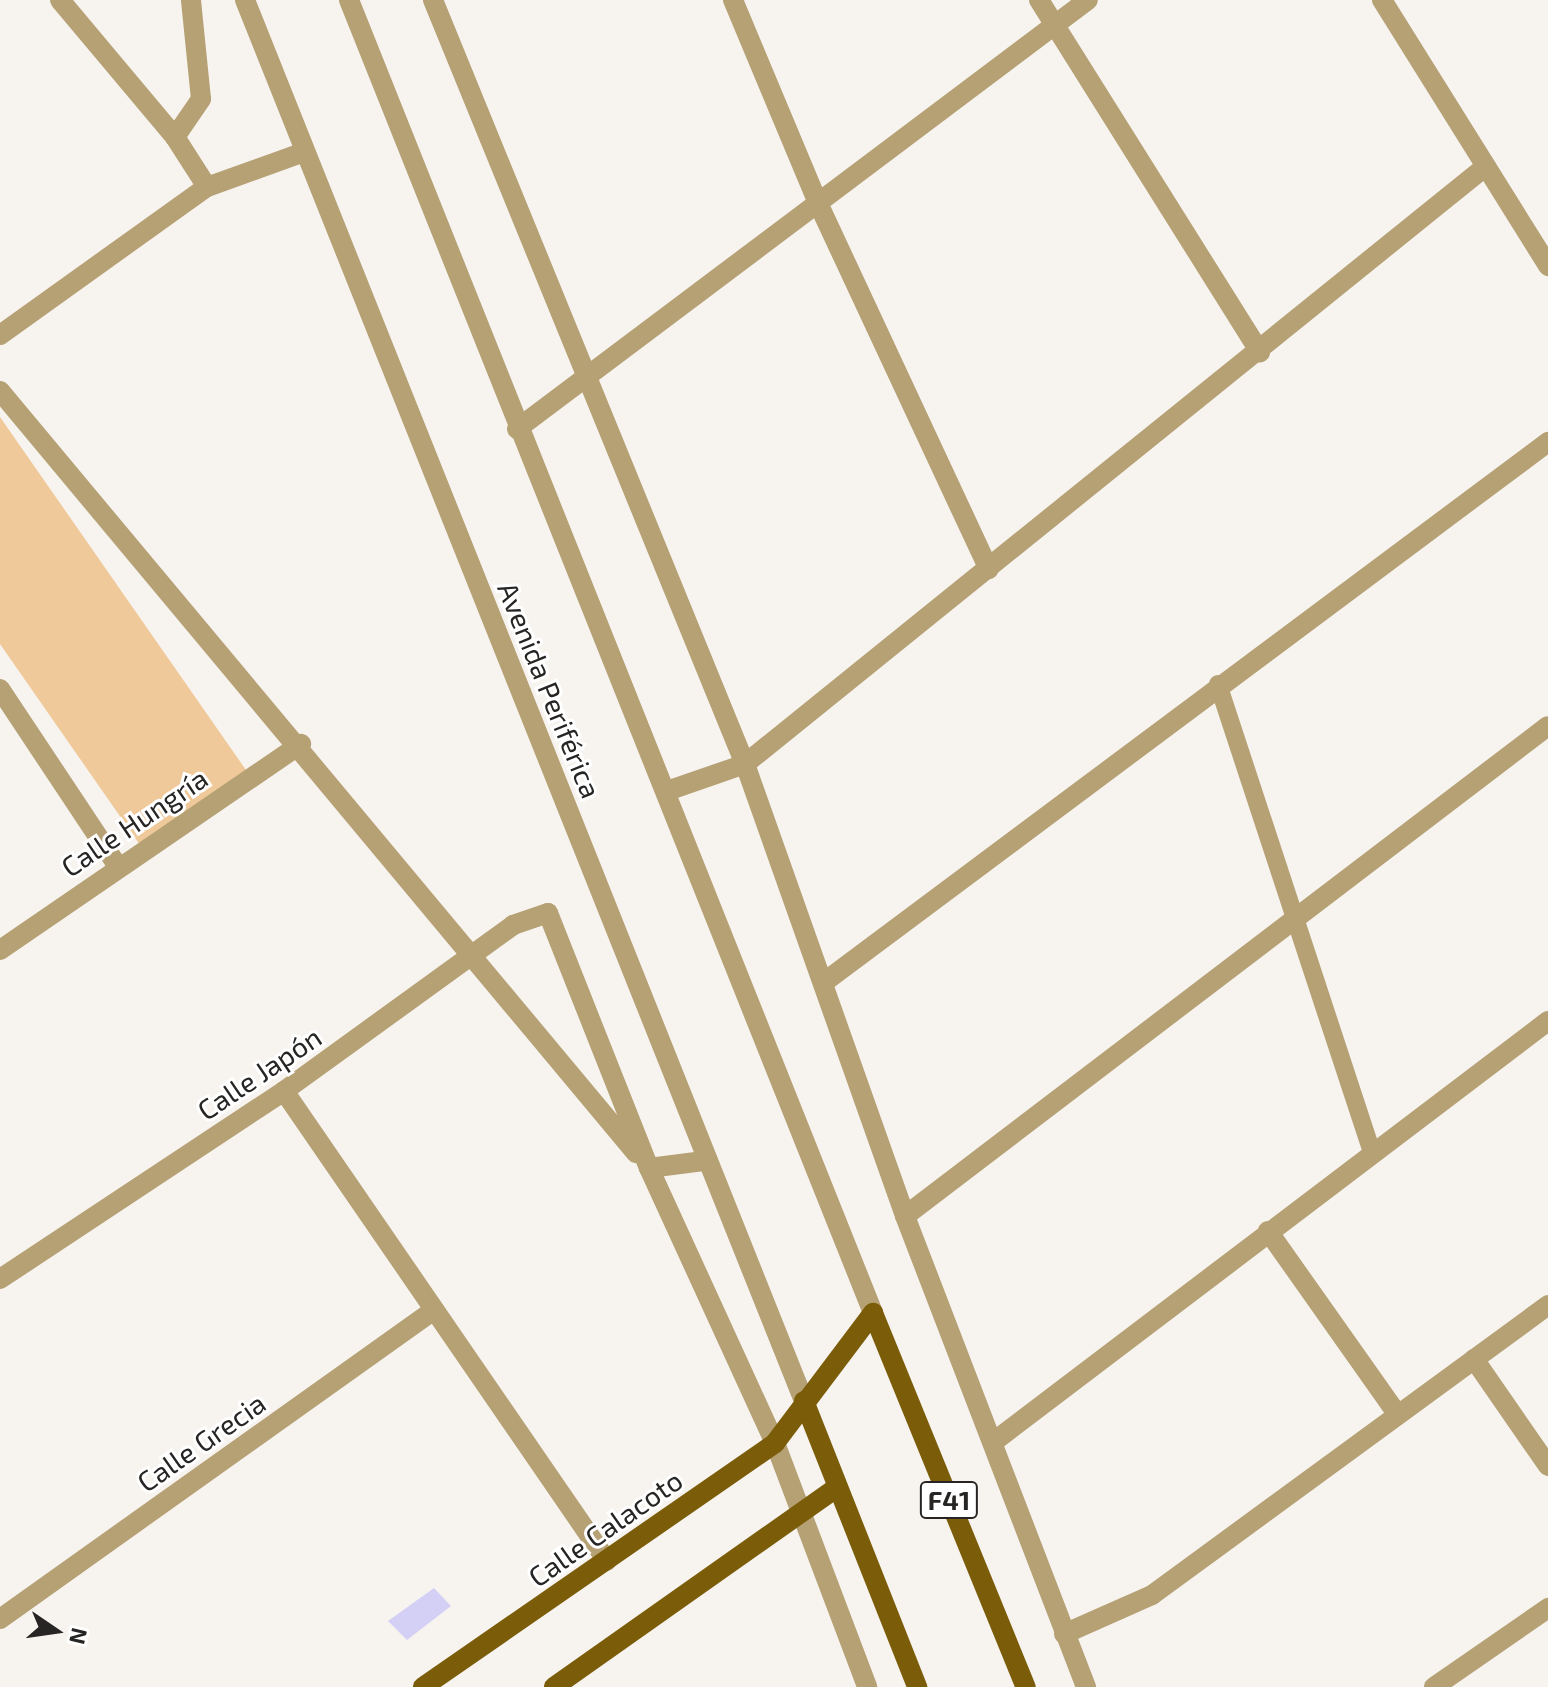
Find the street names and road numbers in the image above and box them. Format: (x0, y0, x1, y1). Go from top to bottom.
street label: Avenida Periférica (491, 577, 609, 803)
street label: Calle Hungría (54, 761, 214, 883)
street label: Calle Japón (191, 1019, 327, 1127)
street label: Calle Grecia (130, 1386, 272, 1498)
street label: Calle Calacoto (522, 1463, 688, 1593)
road number: F41 (919, 1478, 979, 1522)

